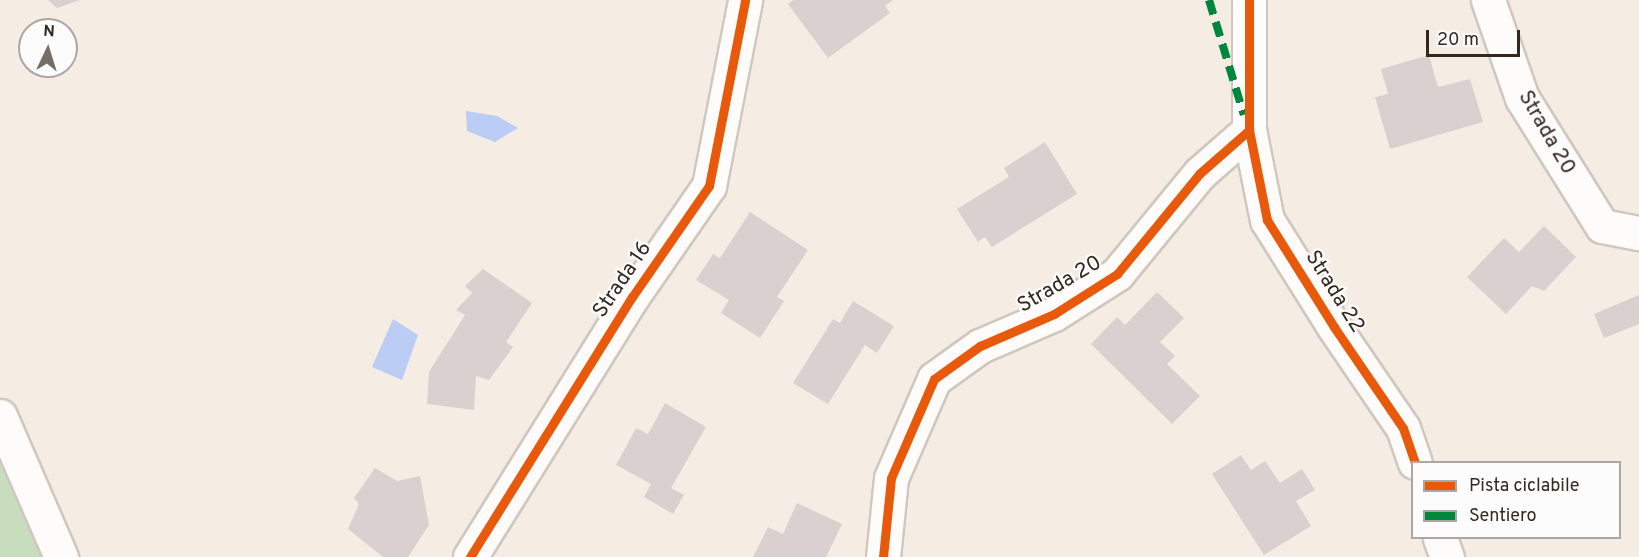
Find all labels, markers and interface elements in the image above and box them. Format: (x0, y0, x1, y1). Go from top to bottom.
north arrow (18, 18, 78, 78)
scale bar (1429, 18, 1524, 56)
text: N (43, 22, 56, 42)
text: 20 m (1437, 29, 1479, 52)
street label: Strada 20 (1512, 87, 1580, 179)
street label: Strada 16 (588, 237, 658, 323)
street label: Strada 22 (1299, 246, 1369, 338)
street label: Strada 20 (1014, 251, 1106, 319)
legend (1411, 461, 1621, 539)
text: Pista ciclabile (1469, 475, 1579, 498)
text: Sentiero (1469, 505, 1537, 528)

